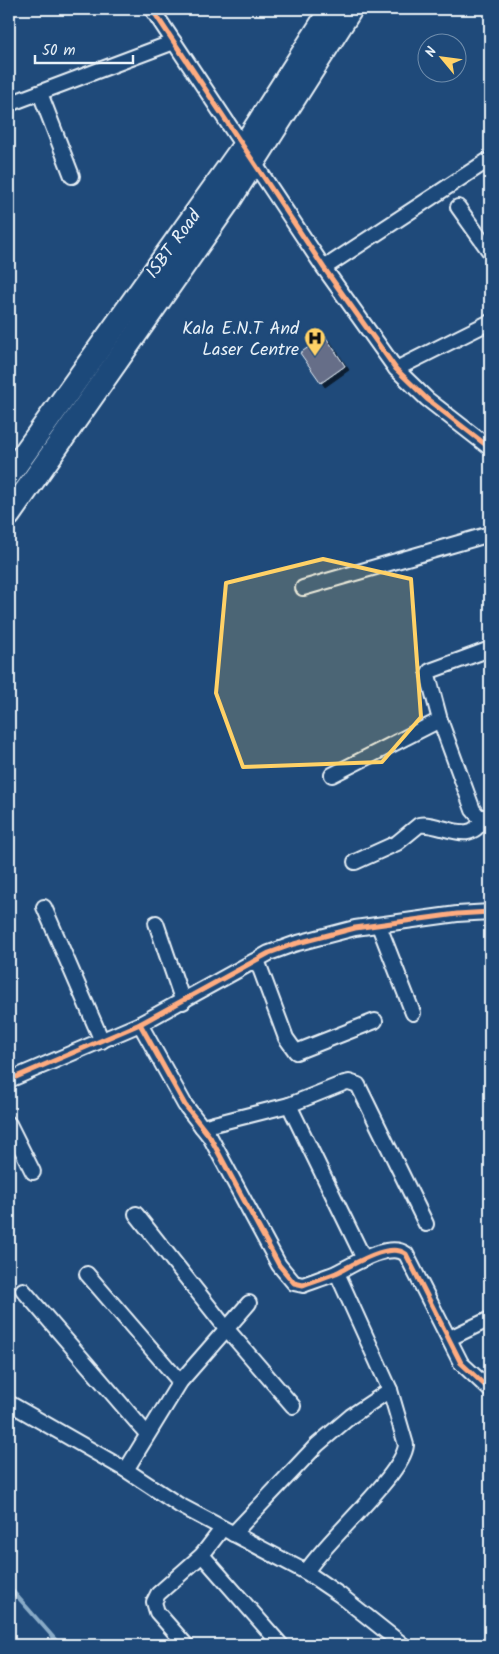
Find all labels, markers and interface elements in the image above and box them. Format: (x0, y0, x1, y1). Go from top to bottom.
scale bar (35, 32, 132, 64)
north arrow (416, 32, 466, 82)
text: 50 m (42, 39, 76, 63)
text: N (420, 43, 443, 61)
street label: ISBT Road (139, 203, 210, 286)
place label: Kala E.N.T And Laser Centre (182, 315, 300, 365)
hospital icon: Kala E.N.T And Laser Centre (303, 326, 327, 357)

